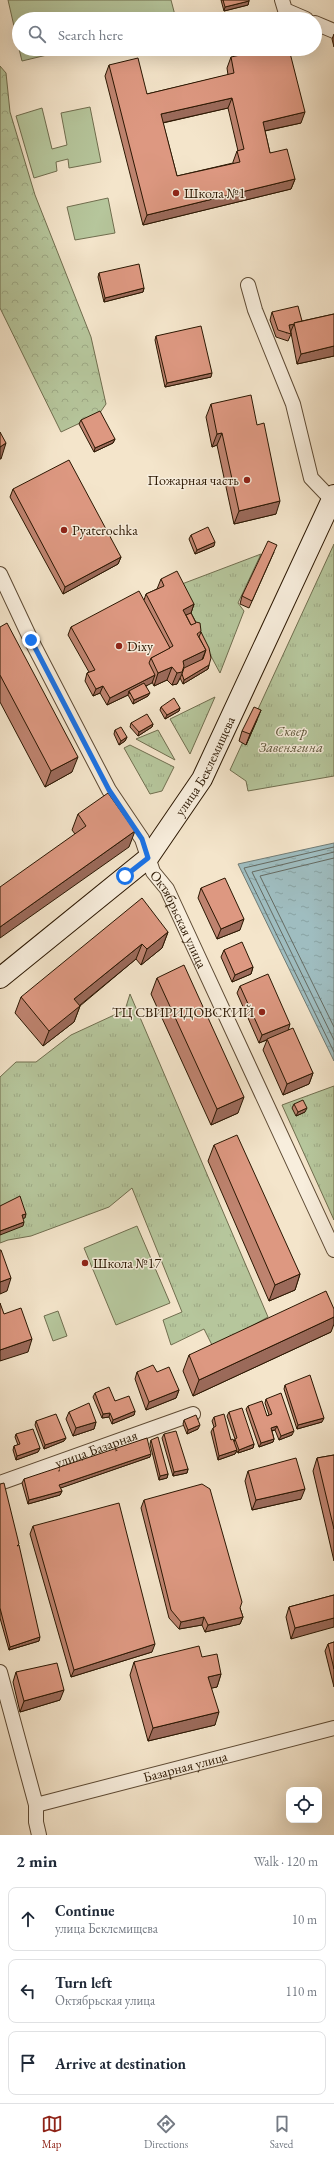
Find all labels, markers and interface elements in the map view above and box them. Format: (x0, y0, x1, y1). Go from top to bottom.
search box (12, 12, 322, 56)
icon: search (26, 23, 48, 45)
text: Search here (58, 25, 123, 44)
place label: Школа №1 (184, 184, 245, 202)
marker: Школа №1 (171, 188, 181, 198)
place label: Пожарная часть (147, 471, 239, 489)
marker: Пожарная часть (242, 475, 252, 485)
place label: Pyaterochka (72, 521, 138, 539)
marker: Pyaterochka (59, 525, 69, 535)
route end (22, 631, 40, 649)
place label: Dixy (127, 637, 154, 655)
marker: Dixy (114, 641, 124, 651)
street label: улица Беклемищева (170, 713, 239, 819)
park label: Сквер Завенягина (259, 722, 323, 756)
street label: Октябрьская улица (146, 866, 212, 971)
route start (116, 867, 134, 885)
place label: ТЦ СВИРИДОВСКИЙ (112, 1003, 255, 1021)
marker: ТЦ СВИРИДОВСКИЙ (257, 1007, 267, 1017)
place label: Школа №17 (93, 1254, 161, 1272)
marker: Школа №17 (80, 1258, 90, 1268)
street label: улица Базарная (52, 1426, 140, 1472)
street label: Базарная улица (141, 1747, 230, 1786)
map controls (286, 1787, 322, 1823)
button: locate (286, 1787, 322, 1823)
text: 2 min (16, 1850, 57, 1872)
text: Walk · 120 m (254, 1853, 318, 1870)
text: Continue (55, 1901, 115, 1920)
icon: ahead (17, 1908, 39, 1930)
text: 10 m (292, 1911, 317, 1928)
text: улица Беклемищева (55, 1920, 158, 1937)
text: Turn left (55, 1973, 112, 1992)
icon: left (17, 1980, 39, 2002)
text: 110 m (286, 1983, 317, 2000)
text: Октябрьская улица (55, 1992, 155, 2009)
icon: arrive (17, 2052, 39, 2074)
text: Arrive at destination (55, 2054, 186, 2073)
tab: Map (41, 2113, 63, 2151)
tab: Directions (144, 2113, 188, 2151)
tab: Saved (270, 2113, 293, 2151)

